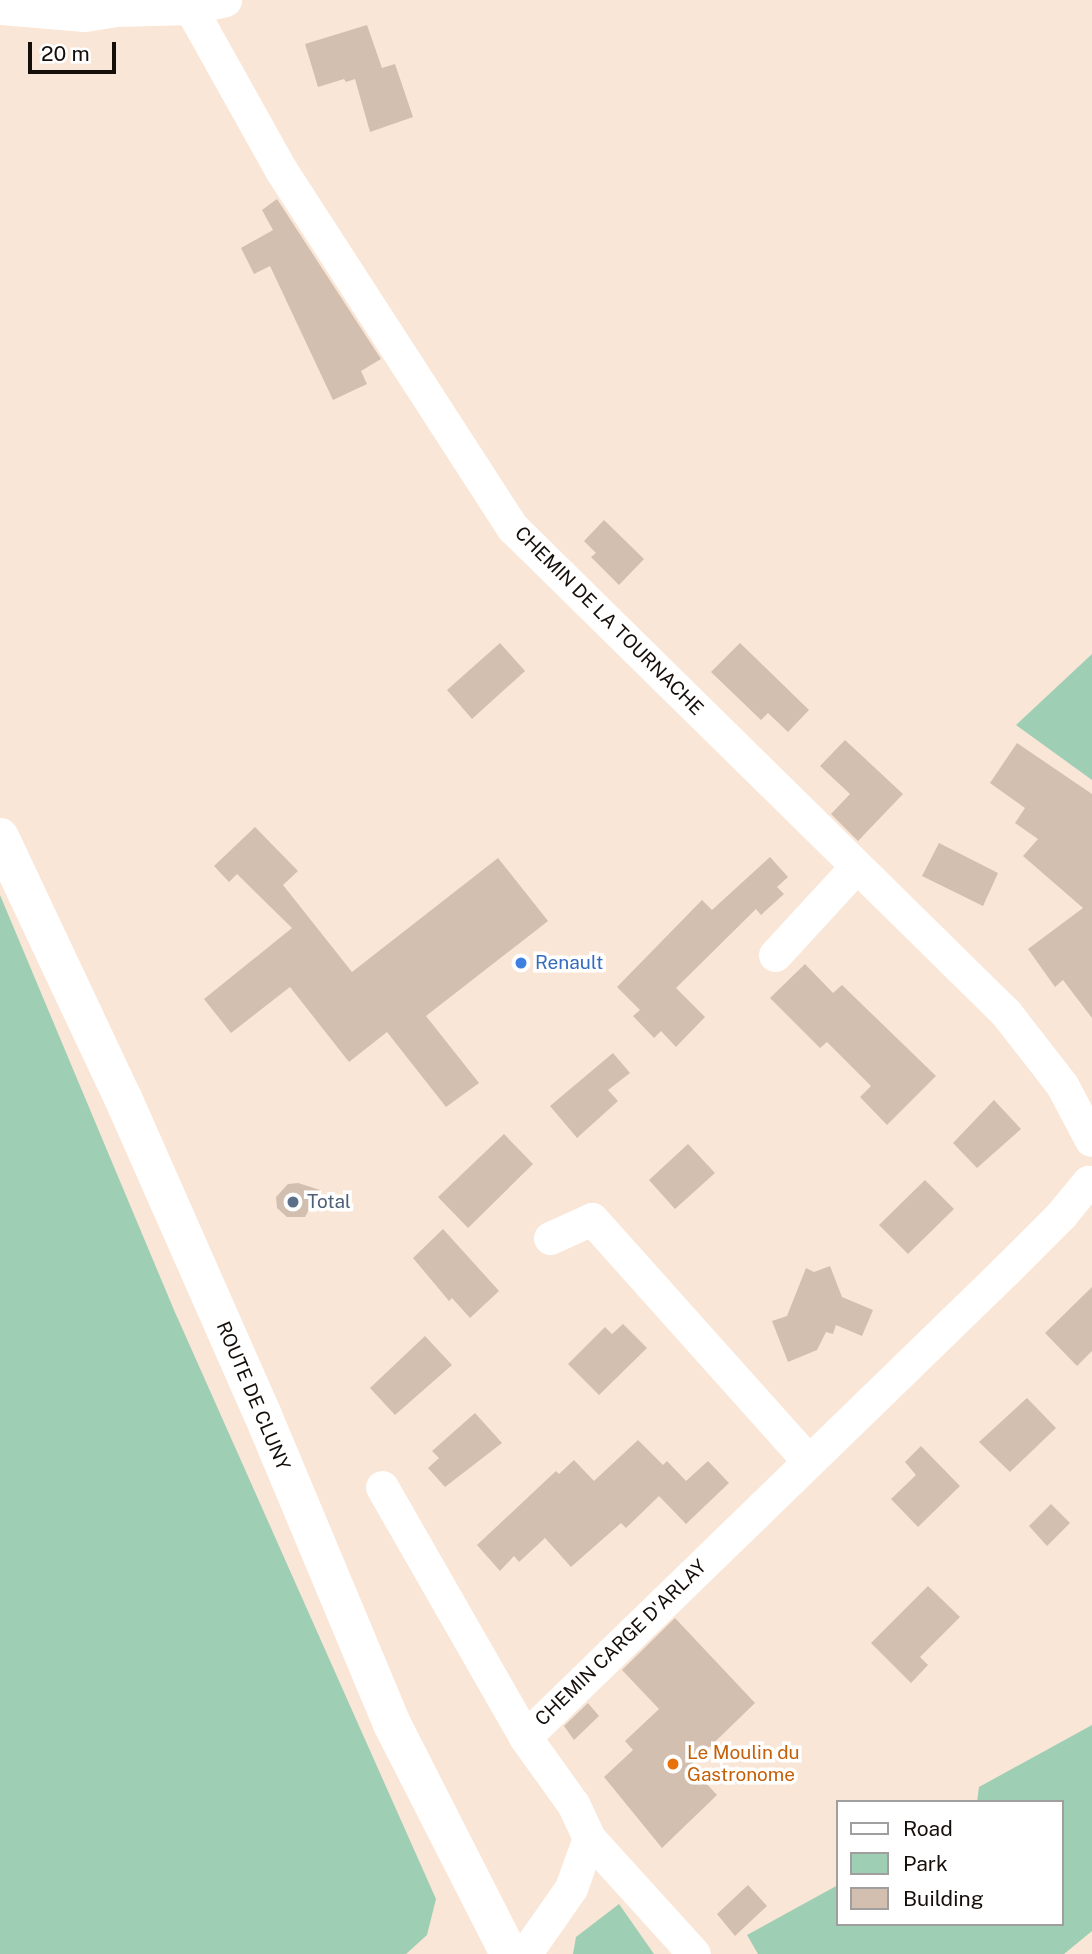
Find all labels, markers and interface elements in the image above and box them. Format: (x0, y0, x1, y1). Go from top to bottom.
scale bar (32, 28, 119, 72)
text: 20 m (41, 41, 90, 66)
street label: CHEMIN DE LA TOURNACHE (510, 522, 708, 720)
place label: Renault (535, 952, 603, 974)
marker: Renault (513, 955, 529, 971)
place label: Total (307, 1191, 351, 1213)
marker: Total (285, 1194, 301, 1210)
street label: ROUTE DE CLUNY (211, 1318, 295, 1474)
street label: CHEMIN CARGE D'ARLAY (531, 1555, 711, 1731)
place label: Le Moulin du Gastronome (687, 1742, 800, 1786)
marker: Le Moulin du Gastronome (665, 1756, 681, 1772)
legend (836, 1800, 1064, 1926)
text: Road (903, 1816, 953, 1841)
text: Park (903, 1851, 948, 1876)
text: Building (903, 1886, 984, 1911)

